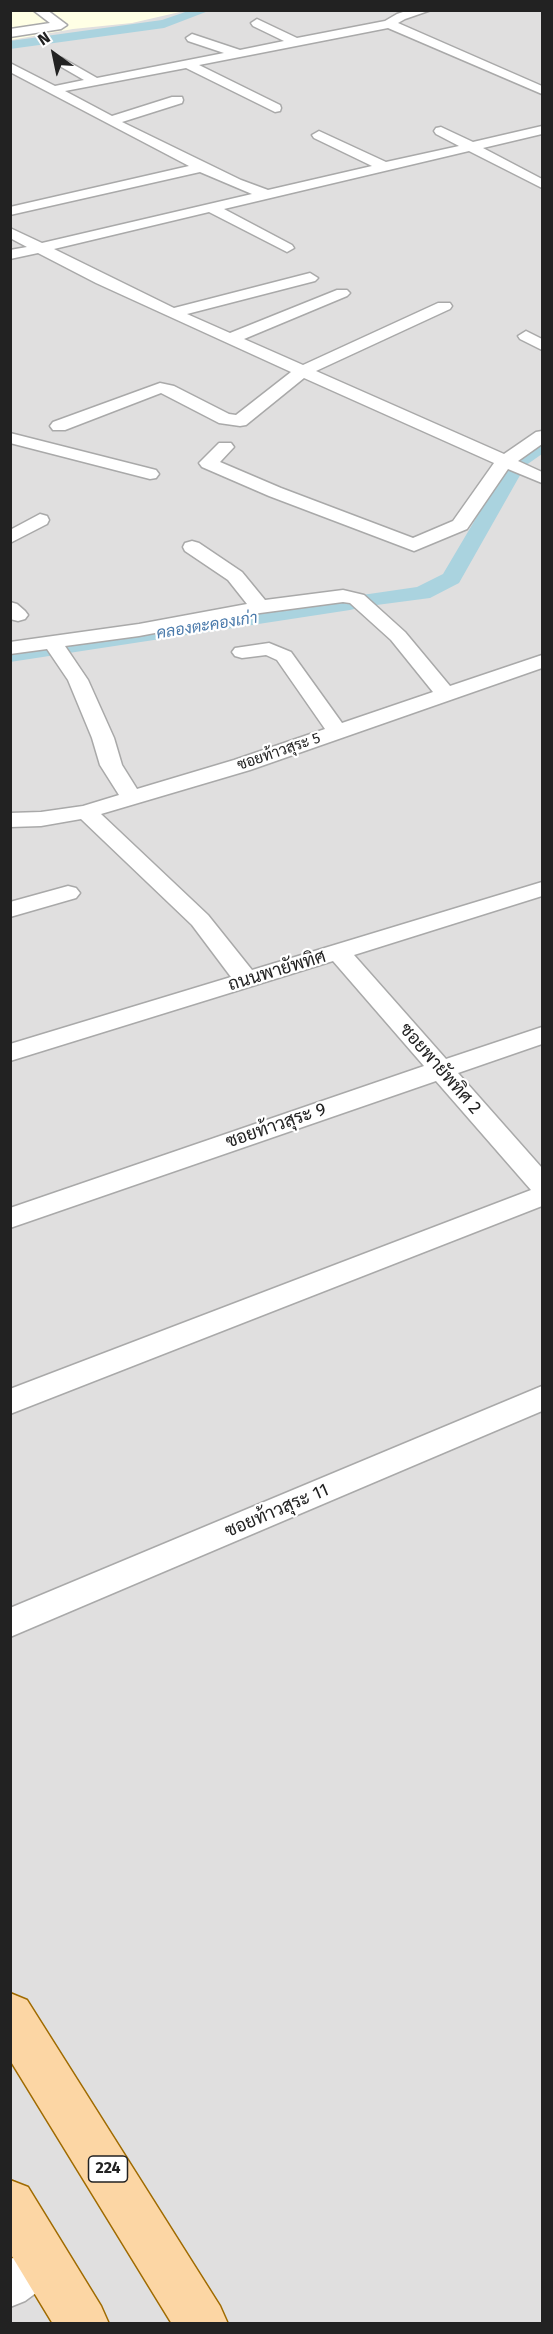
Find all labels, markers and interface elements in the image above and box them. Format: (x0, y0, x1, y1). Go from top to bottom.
north arrow (24, 24, 84, 84)
text: N (34, 28, 54, 49)
water label: คลองตะคองเก่า (155, 609, 259, 643)
street label: ซอยท้าวสุระ 5 (235, 729, 323, 775)
street label: ถนนพายัพทิศ (226, 946, 328, 996)
street label: ซอยพายัพทิศ 2 (395, 1019, 485, 1119)
street label: ซอยท้าวสุระ 9 (223, 1099, 329, 1153)
street label: ซอยท้าวสุระ 11 (222, 1479, 332, 1543)
road number: 224 (88, 2156, 128, 2182)

